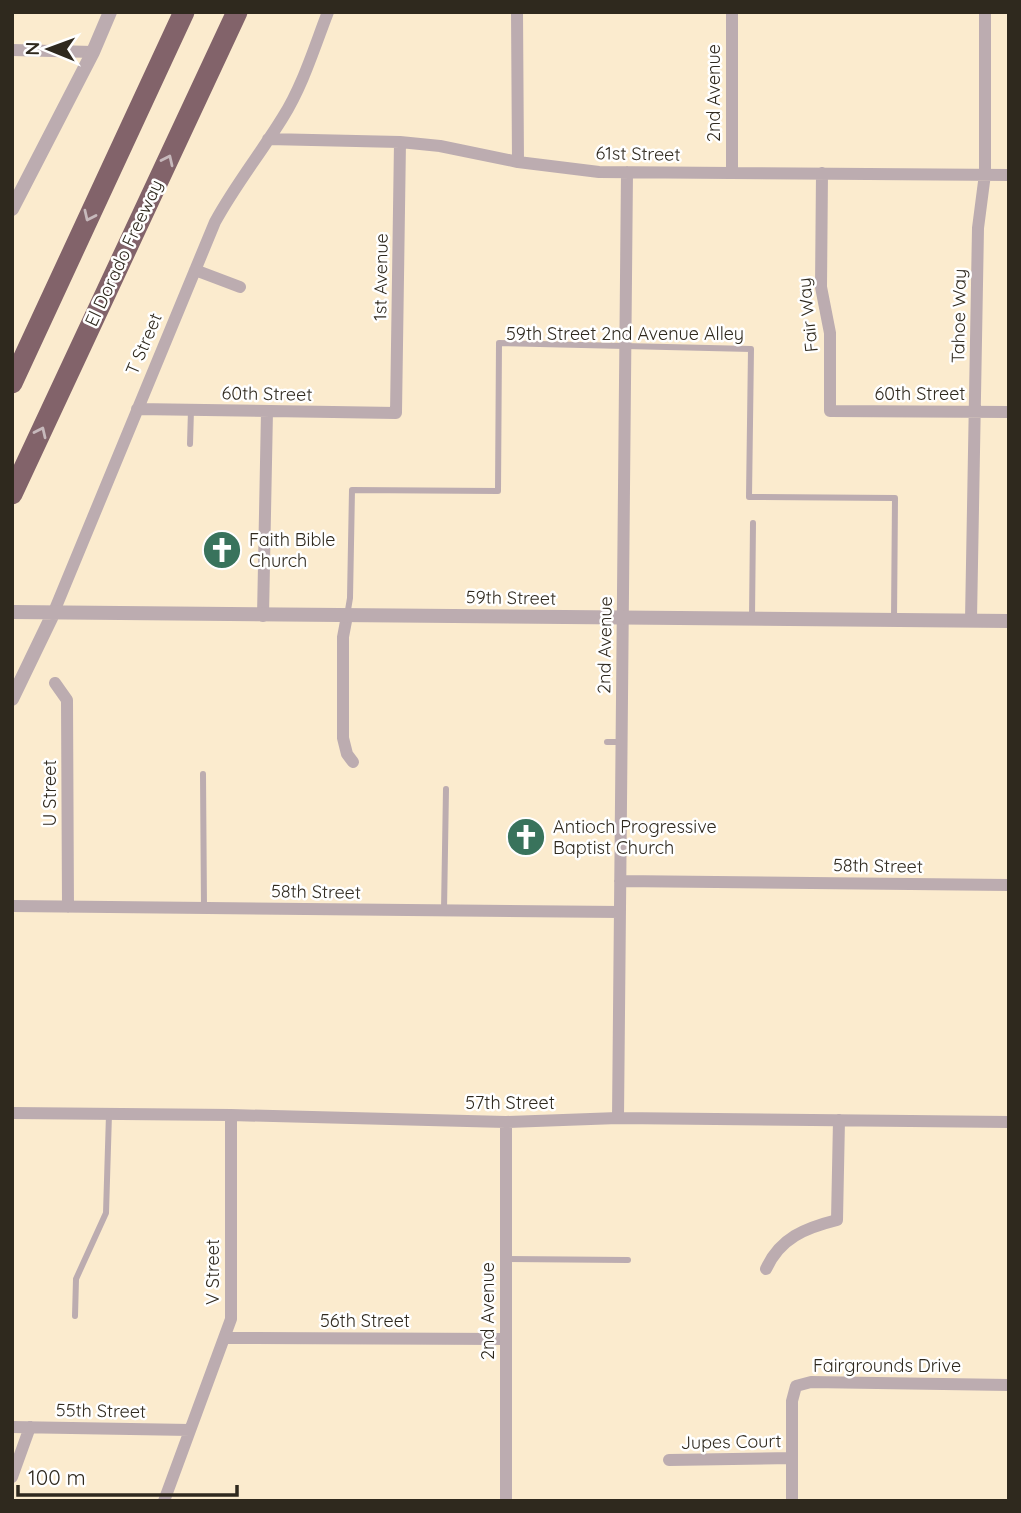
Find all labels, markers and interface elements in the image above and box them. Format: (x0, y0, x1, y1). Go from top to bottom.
north arrow (14, 14, 84, 84)
text: N (20, 42, 44, 56)
street label: 2nd Avenue (702, 44, 725, 142)
street label: 61st Street (595, 141, 681, 166)
one-way arrow (160, 154, 174, 167)
street label: El Dorado Freeway (79, 176, 168, 330)
one-way arrow (84, 209, 98, 221)
street label: 1st Avenue (368, 233, 393, 321)
street label: Tahoe Way (946, 269, 971, 363)
street label: Fair Way (792, 277, 823, 353)
street label: T Street (120, 309, 167, 378)
street label: 59th Street 2nd Avenue Alley (506, 322, 744, 345)
street label: 60th Street (221, 381, 313, 406)
street label: 60th Street (875, 382, 965, 405)
one-way arrow (32, 427, 46, 439)
place label: Faith Bible Church (249, 528, 335, 572)
church icon: Faith Bible Church (201, 529, 243, 571)
street label: 59th Street (466, 585, 556, 610)
street label: 2nd Avenue (592, 596, 617, 694)
street label: U Street (38, 760, 61, 826)
place label: Antioch Progressive Baptist Church (553, 815, 717, 859)
church icon: Antioch Progressive Baptist Church (505, 816, 547, 858)
street label: 58th Street (833, 853, 923, 878)
street label: 58th Street (271, 879, 361, 904)
street label: 57th Street (465, 1091, 555, 1114)
street label: V Street (201, 1239, 224, 1305)
street label: 2nd Avenue (476, 1262, 499, 1360)
street label: 56th Street (320, 1309, 410, 1332)
street label: Fairgrounds Drive (813, 1354, 961, 1377)
street label: 55th Street (56, 1398, 146, 1423)
street label: Jupes Court (680, 1429, 782, 1454)
scale bar (18, 1454, 236, 1498)
text: 100 m (28, 1464, 86, 1490)

